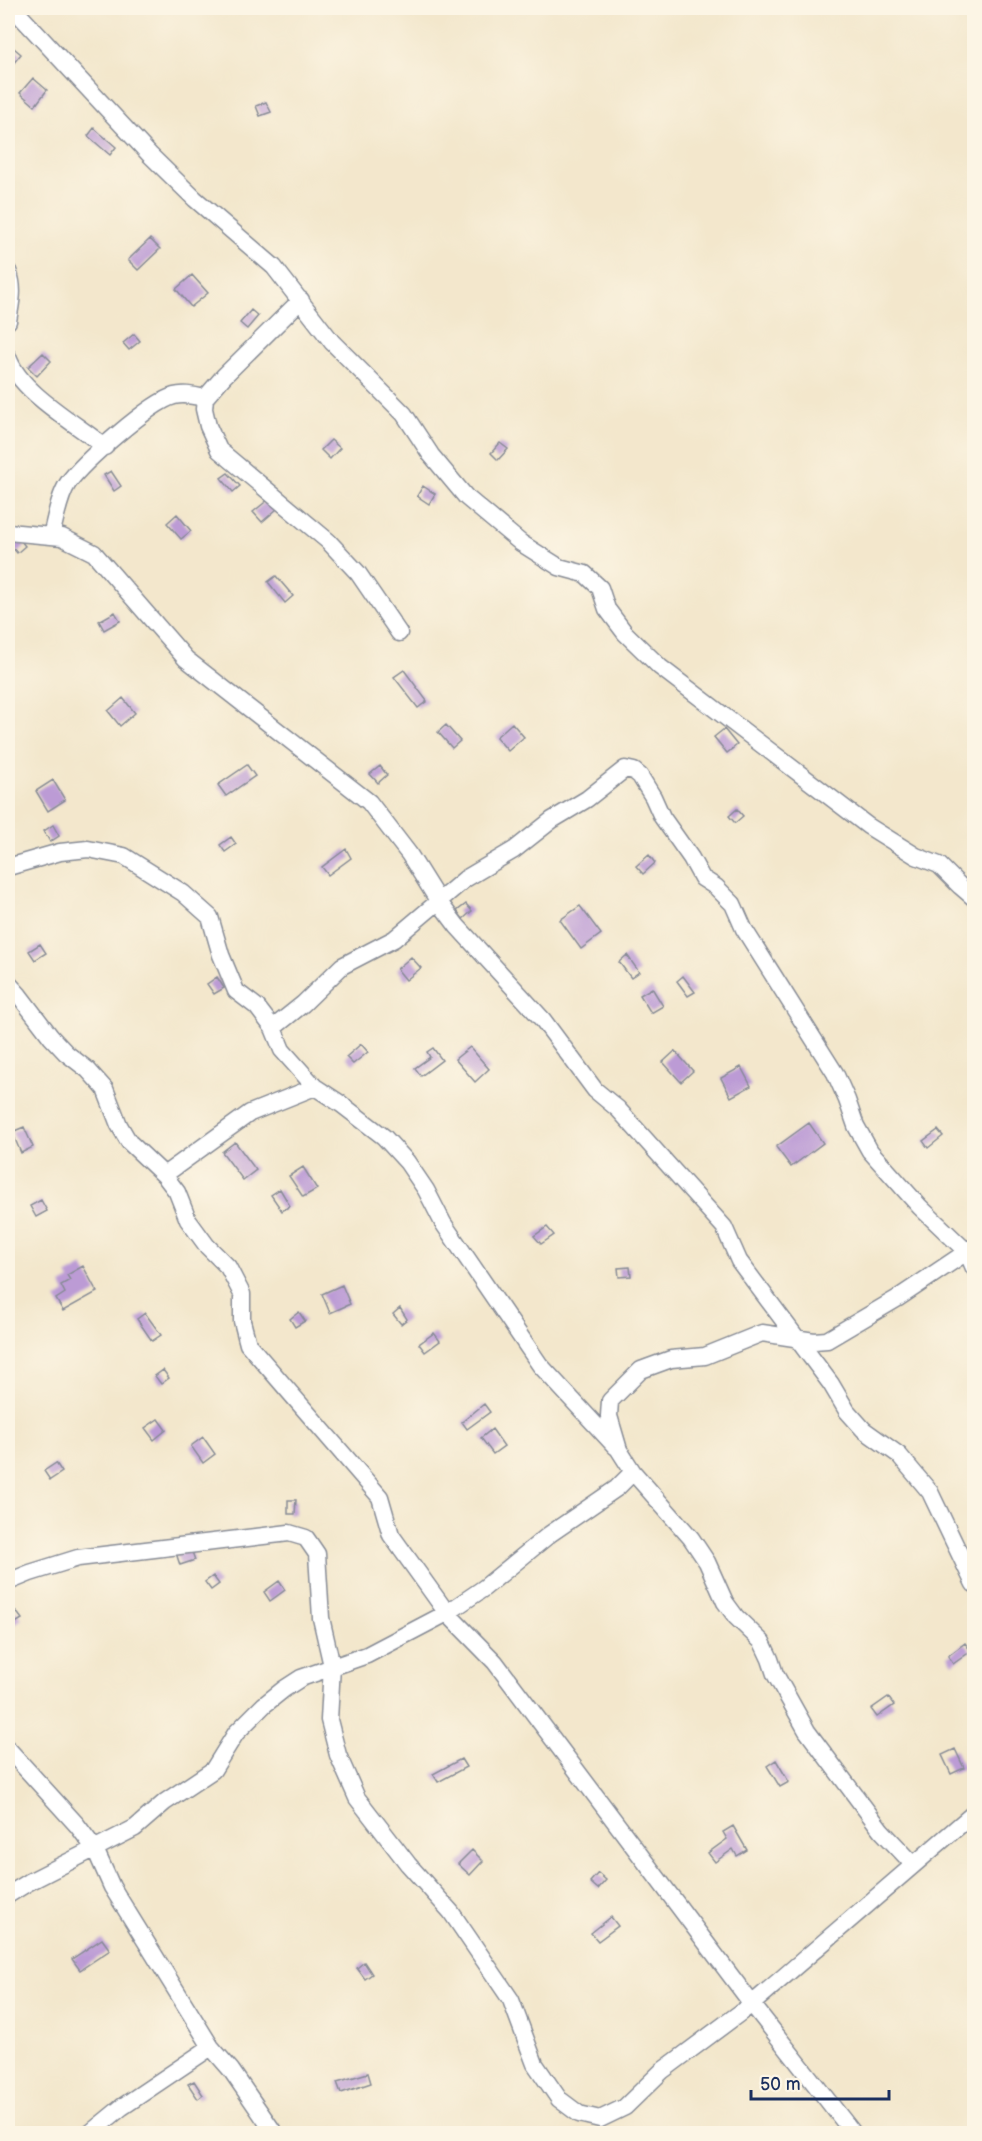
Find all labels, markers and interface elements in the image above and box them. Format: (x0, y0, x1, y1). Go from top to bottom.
scale bar (751, 2063, 889, 2101)
text: 50 m (760, 2074, 801, 2095)

